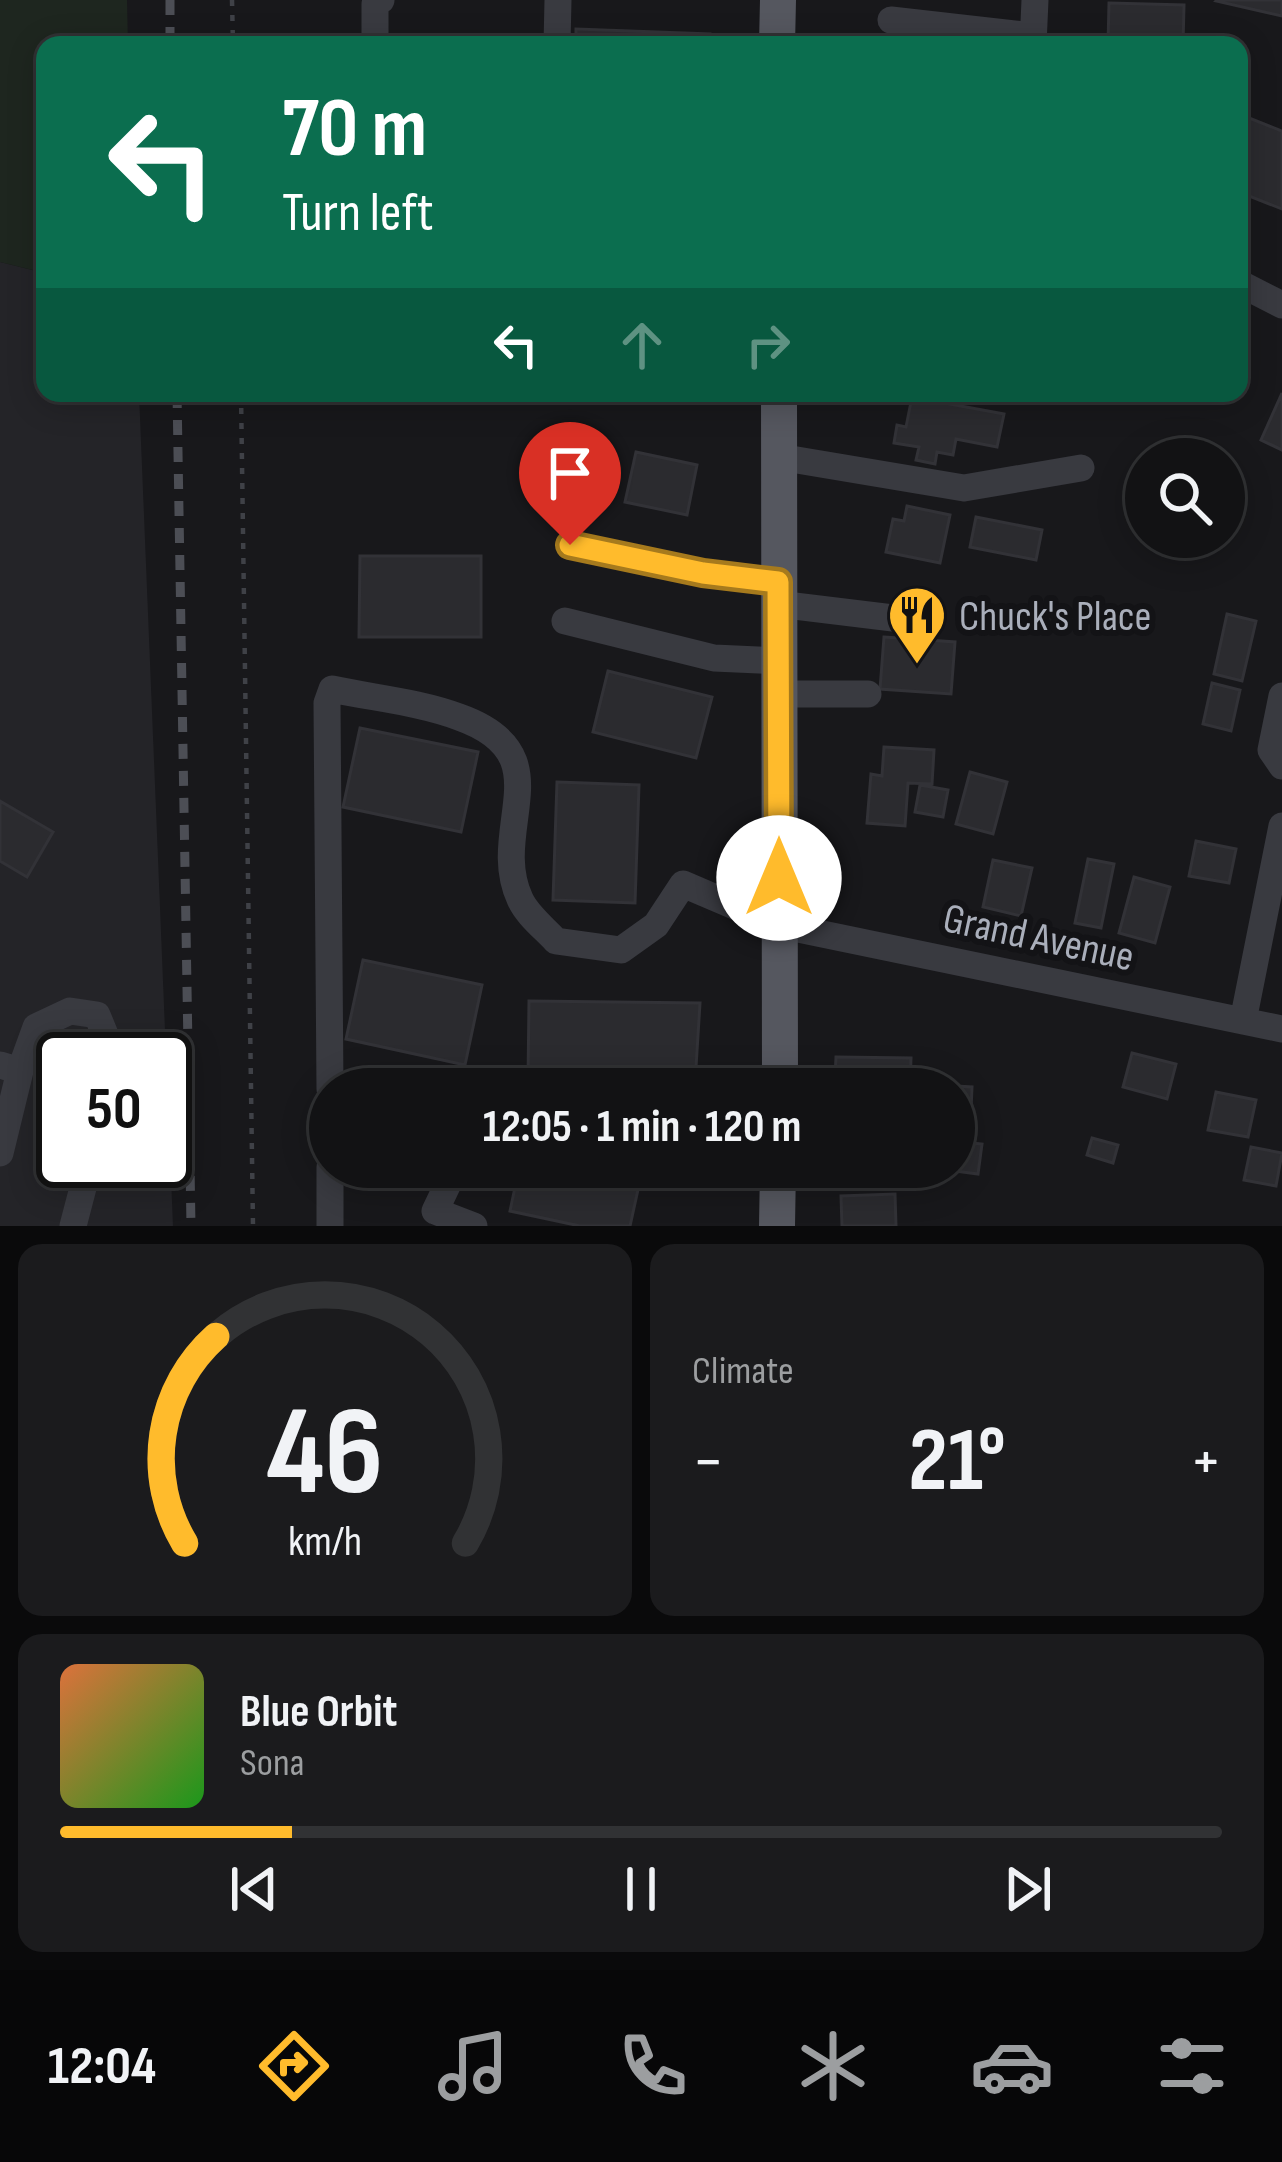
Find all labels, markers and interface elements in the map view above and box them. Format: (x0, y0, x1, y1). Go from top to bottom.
text: 70 m (282, 79, 427, 180)
icon: left (84, 84, 240, 240)
text: Turn left (282, 181, 434, 246)
icon: left (483, 312, 549, 378)
icon: ahead (609, 312, 675, 378)
icon: right (735, 312, 801, 378)
pin (519, 422, 621, 545)
map controls (1125, 438, 1245, 558)
button: search (1125, 438, 1245, 558)
icon: arrive (537, 440, 603, 506)
restaurant icon: Chuck's Place (886, 584, 948, 666)
place label: Chuck's Place (959, 592, 1151, 643)
position arrow (716, 815, 842, 941)
street label: Grand Avenue (939, 893, 1138, 983)
speed limit sign: 50 (36, 1032, 192, 1188)
text: 12:05 · 1 min · 120 m (483, 1100, 801, 1155)
text: Climate (692, 1348, 794, 1395)
text: 46 (267, 1380, 383, 1529)
text: 21° (908, 1408, 1006, 1516)
text: − (692, 1423, 724, 1502)
text: + (1190, 1423, 1222, 1502)
text: km/h (288, 1516, 362, 1568)
text: Blue Orbit (240, 1685, 397, 1740)
text: Sona (240, 1740, 305, 1787)
icon: previous (221, 1856, 287, 1922)
icon: pause (608, 1856, 674, 1922)
icon: next (995, 1856, 1061, 1922)
icon: directions (252, 2024, 336, 2108)
icon: music (431, 2024, 515, 2108)
icon: phone (611, 2024, 695, 2108)
icon: climate (791, 2024, 875, 2108)
icon: car (970, 2024, 1054, 2108)
icon: filters (1150, 2024, 1234, 2108)
text: 12:04 (48, 2034, 156, 2099)

